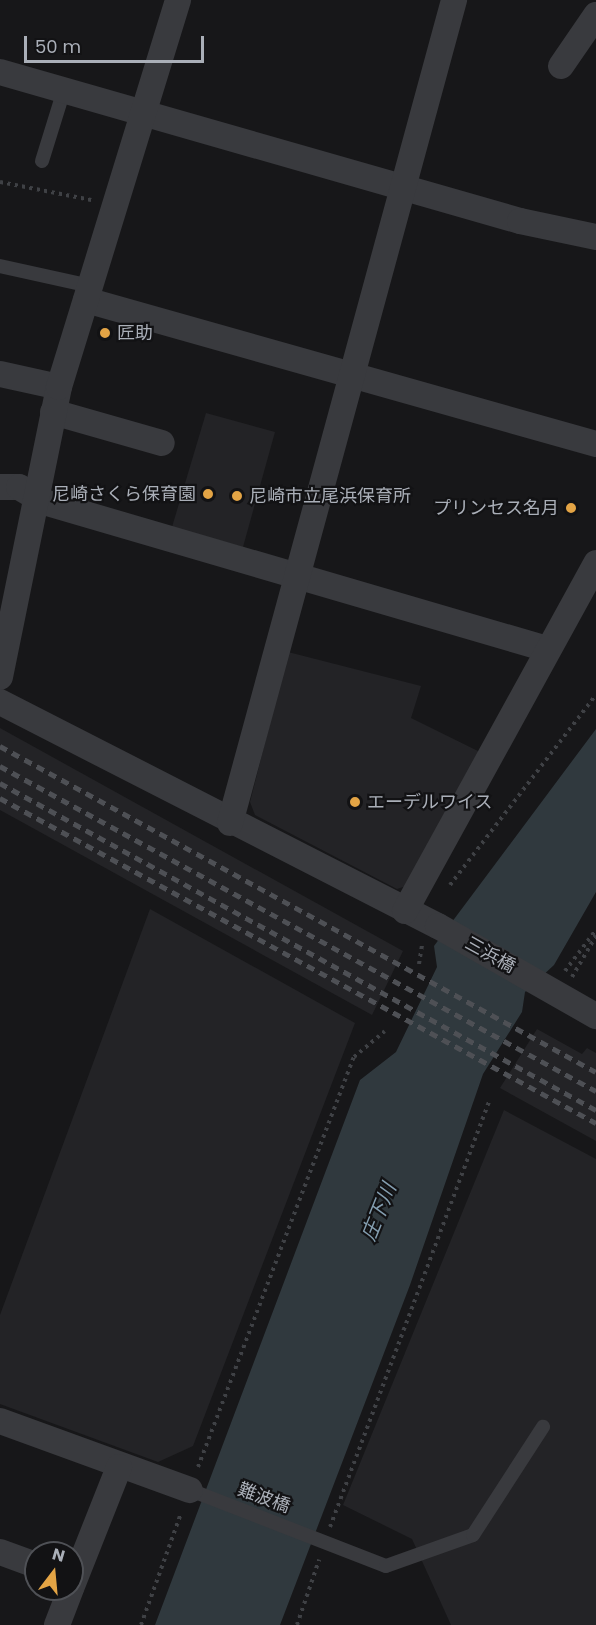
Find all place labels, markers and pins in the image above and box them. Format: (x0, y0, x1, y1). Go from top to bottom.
place label: 匠助 (117, 322, 153, 344)
marker: 匠助 (98, 326, 112, 340)
place label: 尼崎さくら保育園 (52, 483, 196, 505)
place label: 尼崎市立尾浜保育所 (249, 485, 411, 507)
marker: 尼崎さくら保育園 (201, 487, 215, 501)
marker: 尼崎市立尾浜保育所 (230, 489, 244, 503)
place label: プリンセス名月 (433, 497, 559, 519)
marker: プリンセス名月 (564, 501, 578, 515)
place label: エーデルワイス (367, 791, 493, 813)
marker: エーデルワイス (348, 795, 362, 809)

